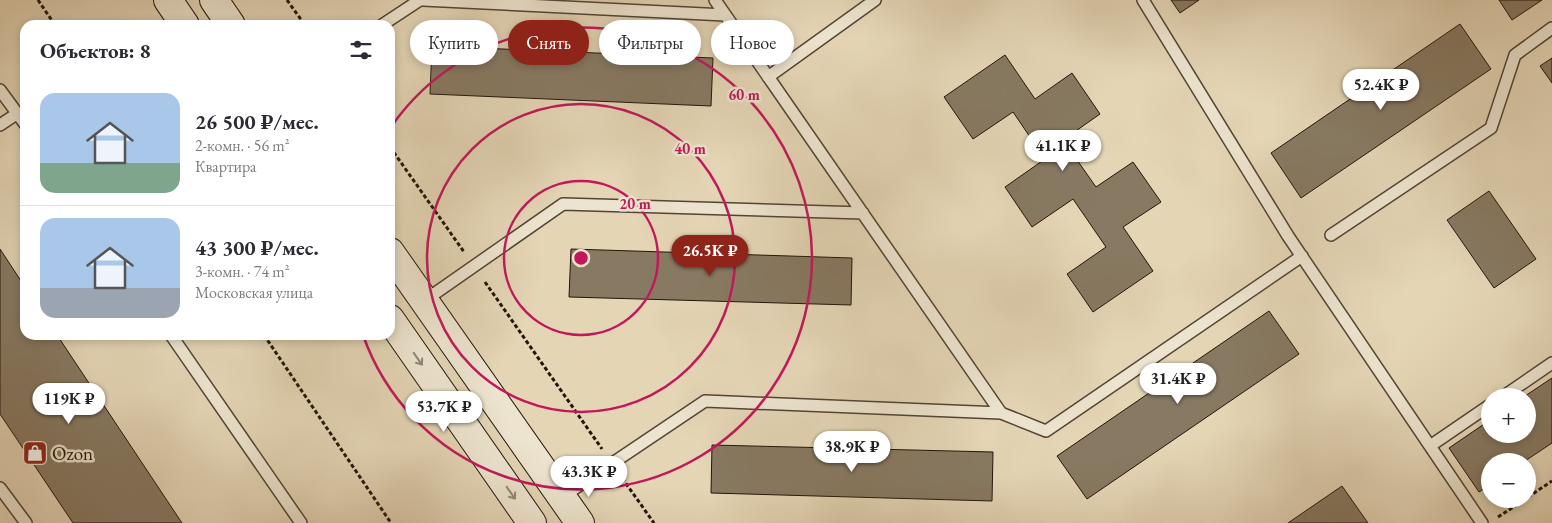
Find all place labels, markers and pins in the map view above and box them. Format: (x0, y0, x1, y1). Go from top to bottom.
pin: 52.4K ₽ (1335, 68, 1427, 111)
pin: 41.1K ₽ (1017, 130, 1109, 172)
pin: 26.5K ₽ (664, 234, 756, 277)
centre of rings (572, 249, 590, 267)
pin: 31.4K ₽ (1132, 362, 1224, 405)
pin: 119K ₽ (28, 382, 110, 425)
pin: 53.7K ₽ (398, 390, 490, 433)
pin: 38.9K ₽ (806, 430, 898, 473)
shop icon: Ozon (22, 440, 48, 466)
place label: Ozon (52, 441, 93, 466)
pin: 43.3K ₽ (543, 456, 635, 498)

